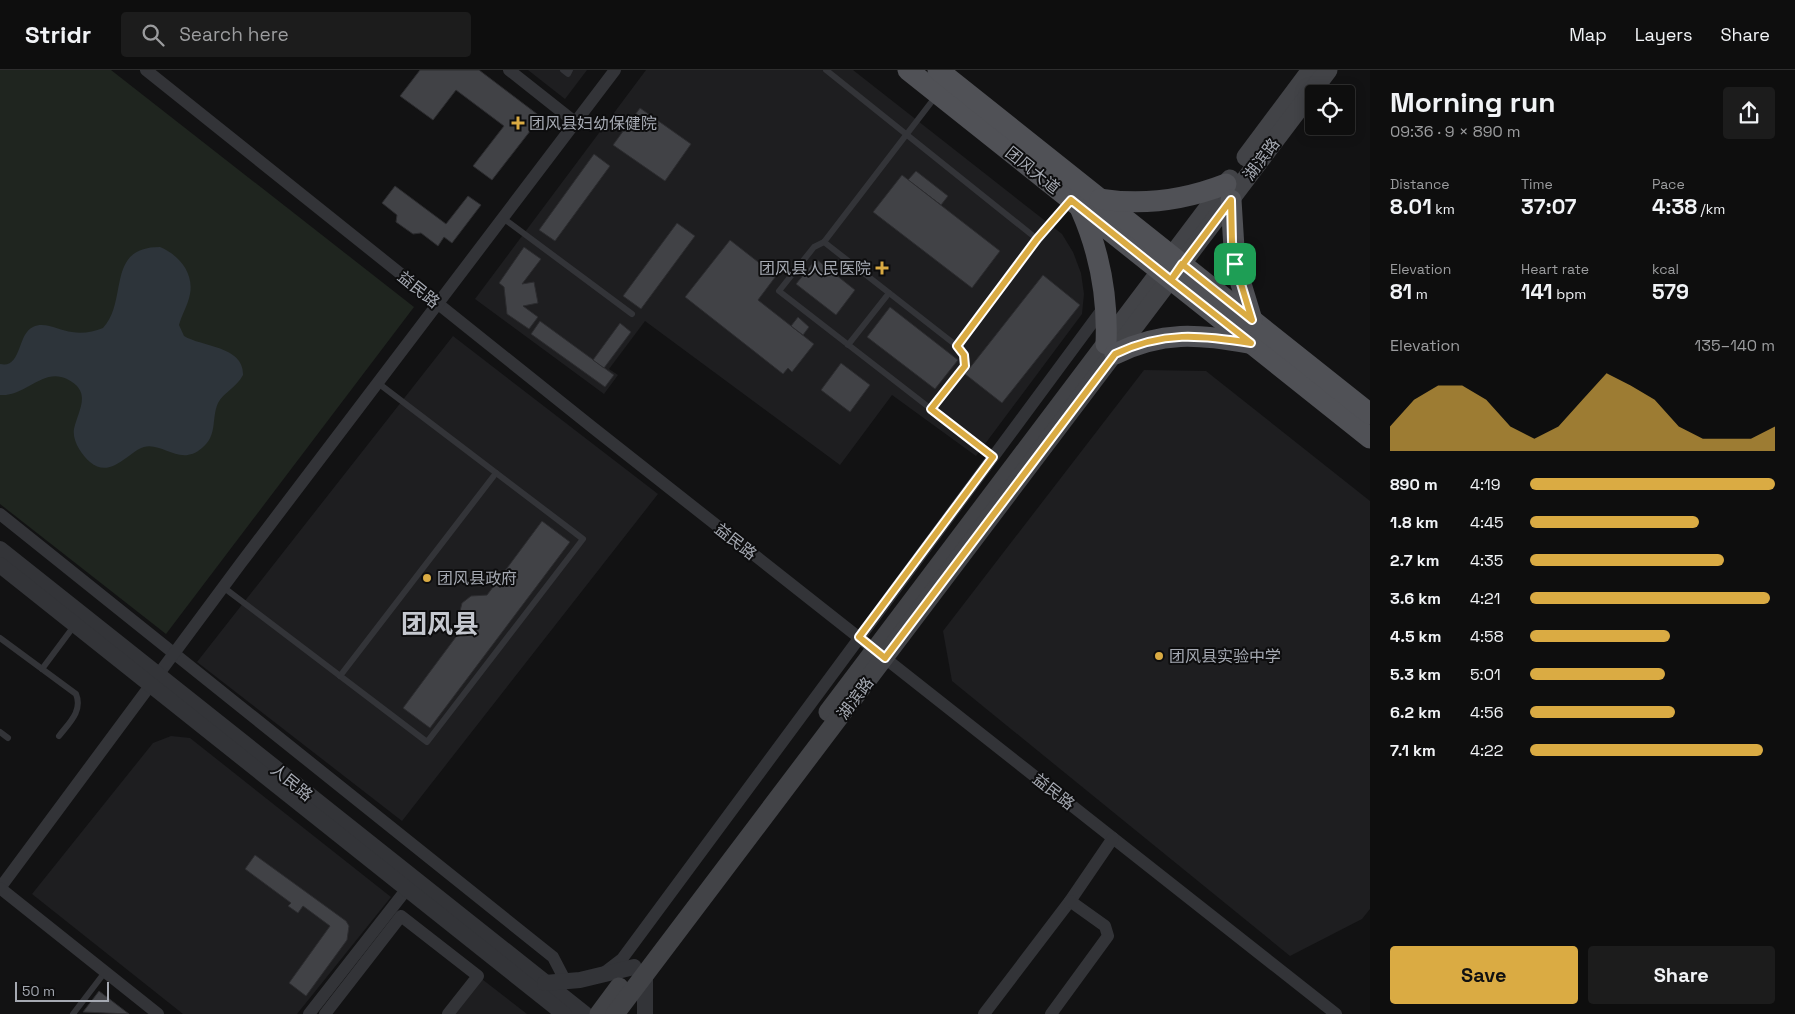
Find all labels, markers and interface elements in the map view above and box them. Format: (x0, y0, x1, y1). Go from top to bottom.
search box (121, 12, 471, 57)
text: Stridr (25, 19, 91, 50)
icon: search (139, 21, 167, 49)
text: Search here (179, 22, 289, 47)
text: Map (1569, 23, 1607, 46)
text: Layers (1635, 23, 1692, 46)
text: Share (1720, 23, 1770, 46)
text: Morning run (1390, 84, 1555, 120)
map controls (1305, 85, 1355, 135)
button: locate (1305, 85, 1355, 135)
button: share (1723, 87, 1775, 139)
place label: 团风县妇幼保健院 (529, 113, 657, 134)
marker: 团风县妇幼保健院 (511, 116, 525, 130)
text: 09:36 · 9 × 890 m (1390, 121, 1521, 142)
street label: 湖滨路 (1239, 134, 1284, 185)
street label: 团风大道 (1001, 142, 1064, 199)
text: Distance (1390, 175, 1450, 193)
text: Time (1521, 175, 1553, 193)
text: Pace (1652, 175, 1685, 193)
text: 8.01 (1390, 193, 1432, 220)
text: 37:07 (1521, 193, 1576, 220)
text: 4:38 (1652, 193, 1697, 220)
text: km (1432, 200, 1455, 218)
text: /km (1697, 200, 1725, 218)
pin (1214, 243, 1256, 285)
icon: arrive (1221, 250, 1249, 278)
place label: 团风县人民医院 (759, 258, 871, 279)
text: Elevation (1390, 260, 1451, 278)
text: Heart rate (1521, 260, 1589, 278)
text: kcal (1652, 260, 1679, 278)
marker: 团风县人民医院 (875, 261, 889, 275)
street label: 益民路 (393, 266, 444, 313)
text: 81 (1390, 278, 1412, 305)
text: 141 (1521, 278, 1553, 305)
text: 579 (1652, 278, 1689, 305)
text: m (1412, 285, 1428, 303)
text: bpm (1553, 285, 1586, 303)
text: Elevation (1390, 335, 1460, 356)
text: 135–140 m (1695, 335, 1775, 356)
text: 890 m (1390, 474, 1438, 495)
text: 4:19 (1470, 474, 1501, 495)
text: 1.8 km (1390, 512, 1438, 533)
text: 4:45 (1470, 512, 1504, 533)
street label: 益民路 (710, 518, 761, 564)
text: 2.7 km (1390, 550, 1439, 571)
text: 4:35 (1470, 550, 1503, 571)
place label: 团风县政府 (437, 568, 517, 589)
marker: 团风县政府 (421, 572, 433, 584)
text: 3.6 km (1390, 588, 1441, 609)
text: 4:21 (1470, 588, 1500, 609)
district label: 团风县 (401, 607, 479, 641)
text: 4.5 km (1390, 626, 1441, 647)
text: 4:58 (1470, 626, 1504, 647)
place label: 团风县实验中学 (1169, 646, 1281, 667)
marker: 团风县实验中学 (1153, 650, 1165, 662)
text: 5.3 km (1390, 664, 1441, 685)
text: 5:01 (1470, 664, 1501, 685)
street label: 湖滨路 (833, 673, 878, 724)
text: 6.2 km (1390, 702, 1441, 723)
text: 4:56 (1470, 702, 1503, 723)
text: 7.1 km (1390, 740, 1436, 761)
text: 4:22 (1470, 740, 1503, 761)
street label: 人民路 (266, 759, 317, 806)
street label: 益民路 (1028, 768, 1079, 814)
button: Save (1390, 946, 1578, 1004)
button: Share (1588, 946, 1775, 1004)
scale bar (15, 979, 109, 1002)
text: 50 m (22, 982, 55, 1000)

